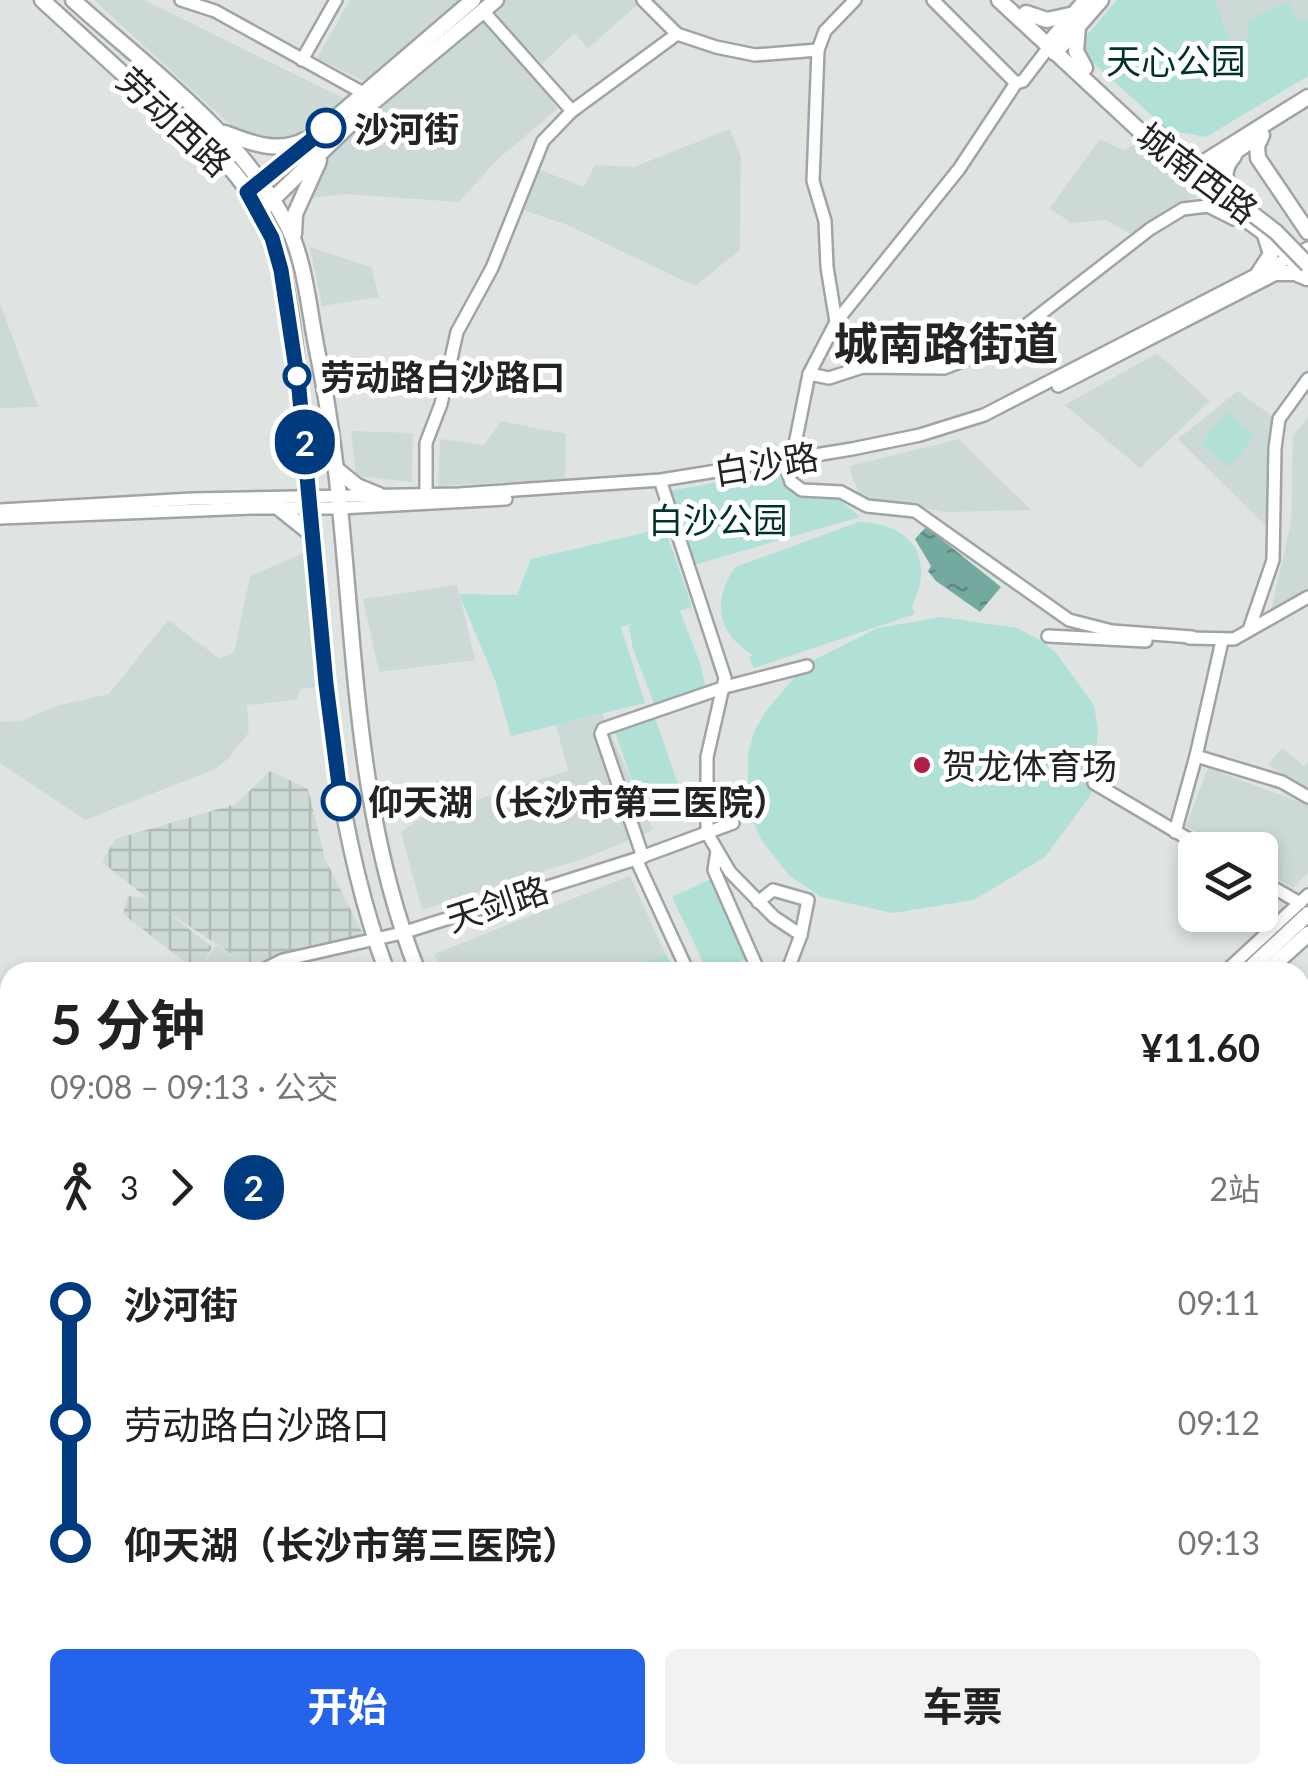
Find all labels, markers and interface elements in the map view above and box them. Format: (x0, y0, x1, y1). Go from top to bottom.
park label: 天心公园 (1106, 39, 1246, 81)
street label: 劳动西路 (109, 58, 241, 184)
place label: 沙河街 (354, 107, 459, 149)
marker: 沙河街 (307, 109, 345, 147)
street label: 城南西路 (1129, 113, 1267, 231)
district label: 城南路街道 (833, 316, 1059, 370)
place label: 劳动路白沙路口 (320, 355, 565, 397)
marker: 劳动路白沙路口 (284, 363, 310, 389)
line badge: 2 (272, 410, 338, 474)
text: 2 (295, 421, 315, 463)
street label: 白沙路 (711, 434, 821, 492)
park label: 白沙公园 (648, 498, 788, 540)
place label: 贺龙体育场 (942, 744, 1117, 786)
marker: 贺龙体育场 (911, 754, 933, 776)
place label: 仰天湖（长沙市第三医院） (368, 780, 788, 822)
marker: 仰天湖（长沙市第三医院） (322, 782, 360, 820)
map controls (1178, 832, 1278, 932)
button: layers (1178, 832, 1278, 932)
street label: 天剑路 (441, 867, 553, 939)
text: 5 分钟 (50, 991, 205, 1057)
text: ¥11.60 (1141, 1024, 1260, 1070)
text: 09:08 – 09:13 · 公交 (50, 1067, 338, 1106)
icon: walk (50, 1160, 105, 1215)
icon: forward (154, 1160, 209, 1215)
text: 2 (244, 1166, 264, 1208)
text: 3 (120, 1168, 139, 1207)
text: 2站 (1209, 1169, 1260, 1208)
text: 沙河街 (124, 1281, 238, 1327)
text: 09:11 (1178, 1283, 1260, 1322)
text: 劳动路白沙路口 (124, 1401, 390, 1447)
text: 09:12 (1178, 1403, 1260, 1442)
text: 仰天湖（长沙市第三医院） (124, 1521, 580, 1567)
text: 09:13 (1178, 1523, 1260, 1562)
button: 开始 (50, 1649, 645, 1764)
button: 车票 (665, 1649, 1260, 1764)

